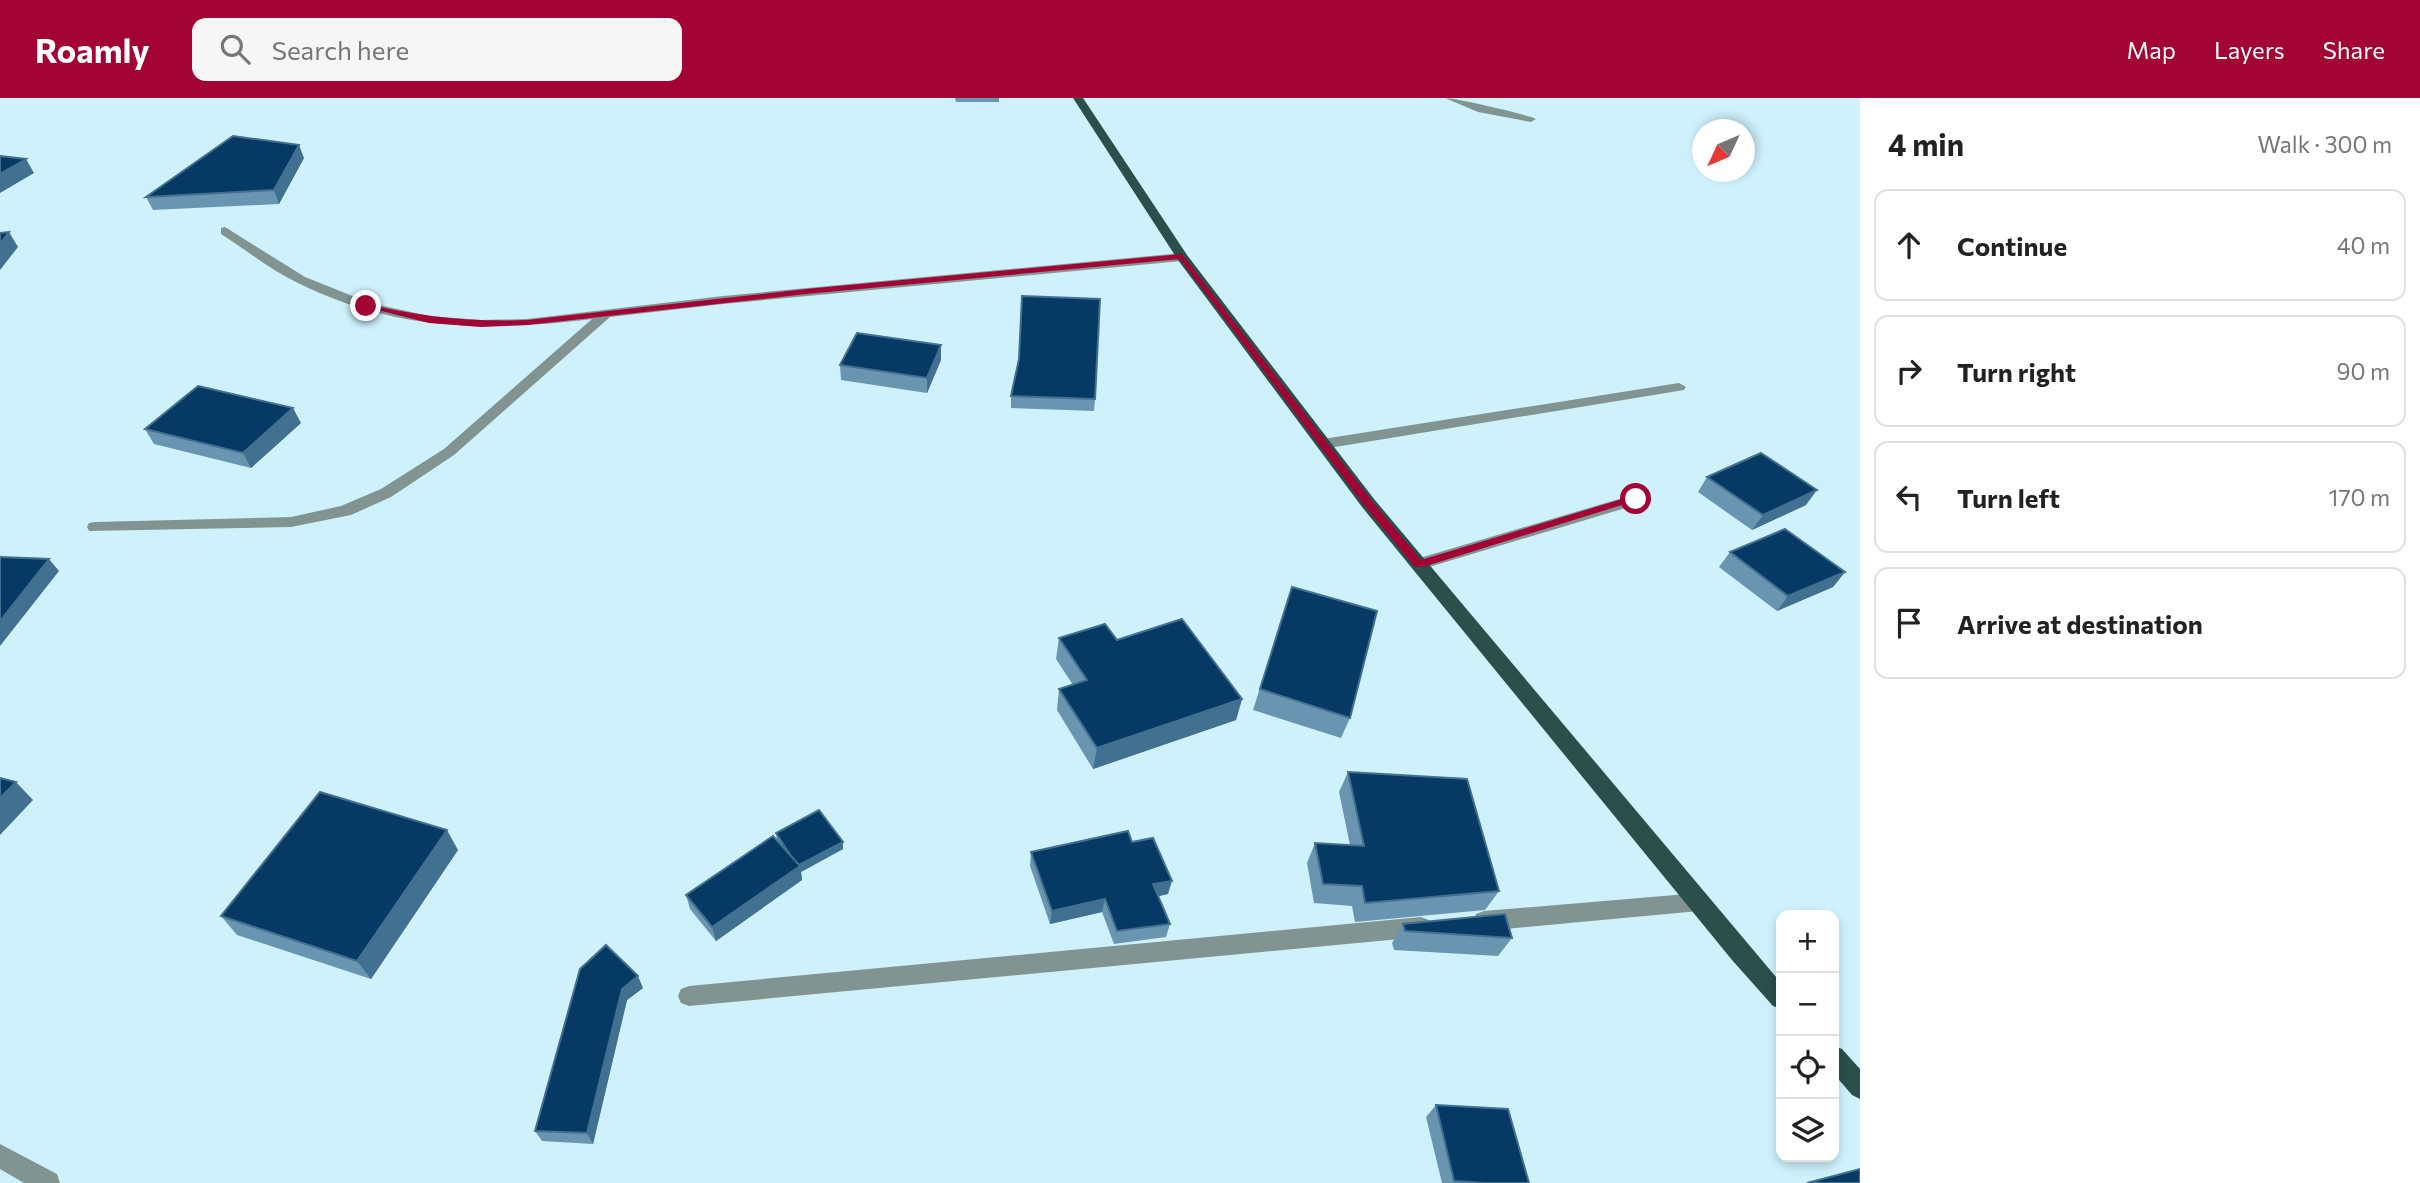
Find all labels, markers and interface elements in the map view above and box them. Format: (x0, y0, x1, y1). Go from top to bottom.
search box (192, 18, 682, 81)
text: Roamly (35, 29, 150, 70)
icon: search (216, 30, 254, 68)
text: Search here (272, 34, 409, 65)
text: Map (2127, 35, 2176, 64)
text: Layers (2214, 35, 2285, 64)
text: Share (2323, 35, 2385, 64)
north arrow (1692, 119, 1755, 182)
text: 4 min (1888, 125, 1964, 162)
text: Walk · 300 m (2258, 130, 2392, 158)
icon: ahead (1890, 226, 1928, 264)
text: Continue (1957, 230, 2067, 261)
text: 40 m (2337, 231, 2390, 259)
route end (350, 290, 381, 321)
icon: right (1890, 352, 1928, 390)
text: Turn right (1957, 356, 2076, 387)
text: 90 m (2337, 357, 2390, 385)
icon: left (1890, 478, 1928, 516)
text: Turn left (1957, 482, 2060, 513)
route start (1620, 483, 1651, 514)
text: 170 m (2329, 483, 2390, 511)
icon: arrive (1890, 604, 1928, 642)
text: Arrive at destination (1957, 608, 2203, 639)
map controls (1776, 910, 1839, 1162)
button: + (1776, 910, 1839, 973)
button: − (1776, 973, 1839, 1036)
button: locate (1776, 1036, 1839, 1099)
button: layers (1776, 1099, 1839, 1162)

